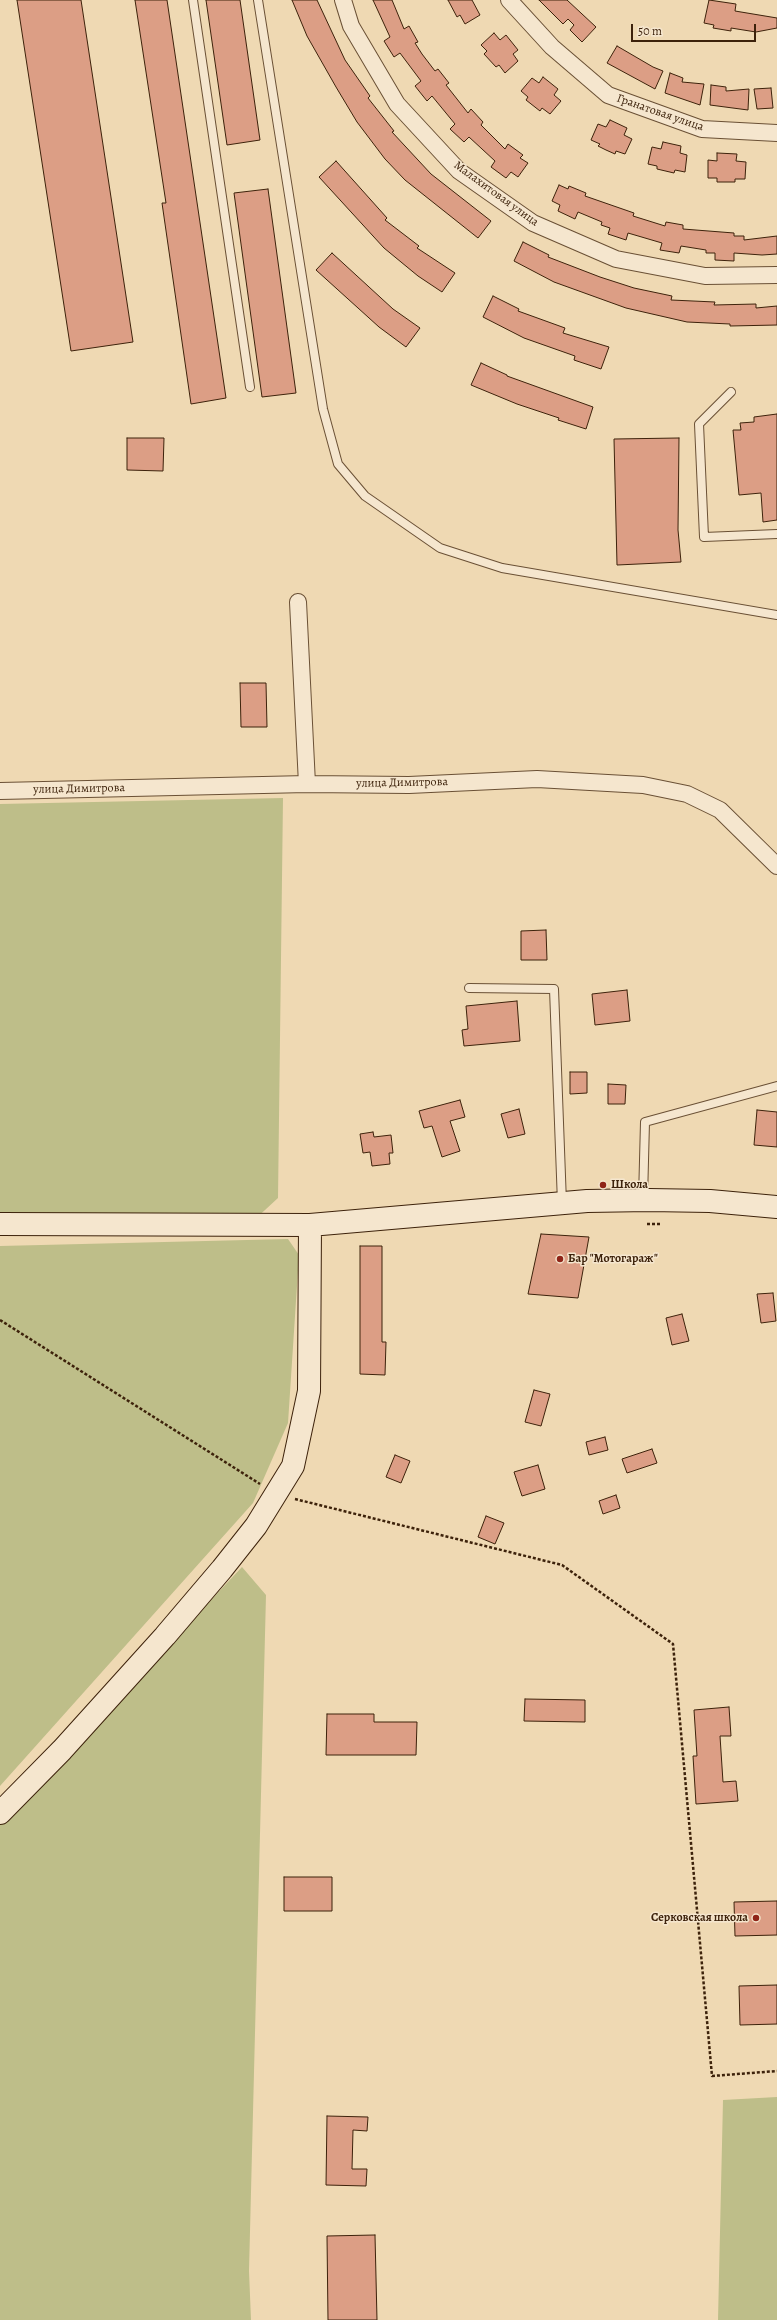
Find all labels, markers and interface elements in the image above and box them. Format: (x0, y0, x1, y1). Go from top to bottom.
scale bar (633, 16, 758, 42)
text: 50 m (638, 23, 662, 39)
street label: Гранатовая улица (615, 91, 705, 135)
street label: Малахитовая улица (451, 158, 541, 230)
street label: улица Димитрова (356, 775, 448, 791)
street label: улица Димитрова (33, 781, 125, 797)
place label: Школа (611, 1178, 648, 1192)
marker: Школа (598, 1180, 608, 1190)
place label: Бар "Мотогараж" (568, 1252, 658, 1266)
marker: Бар "Мотогараж" (555, 1254, 565, 1264)
place label: Серковская школа (651, 1911, 748, 1925)
marker: Серковская школа (751, 1913, 761, 1923)

